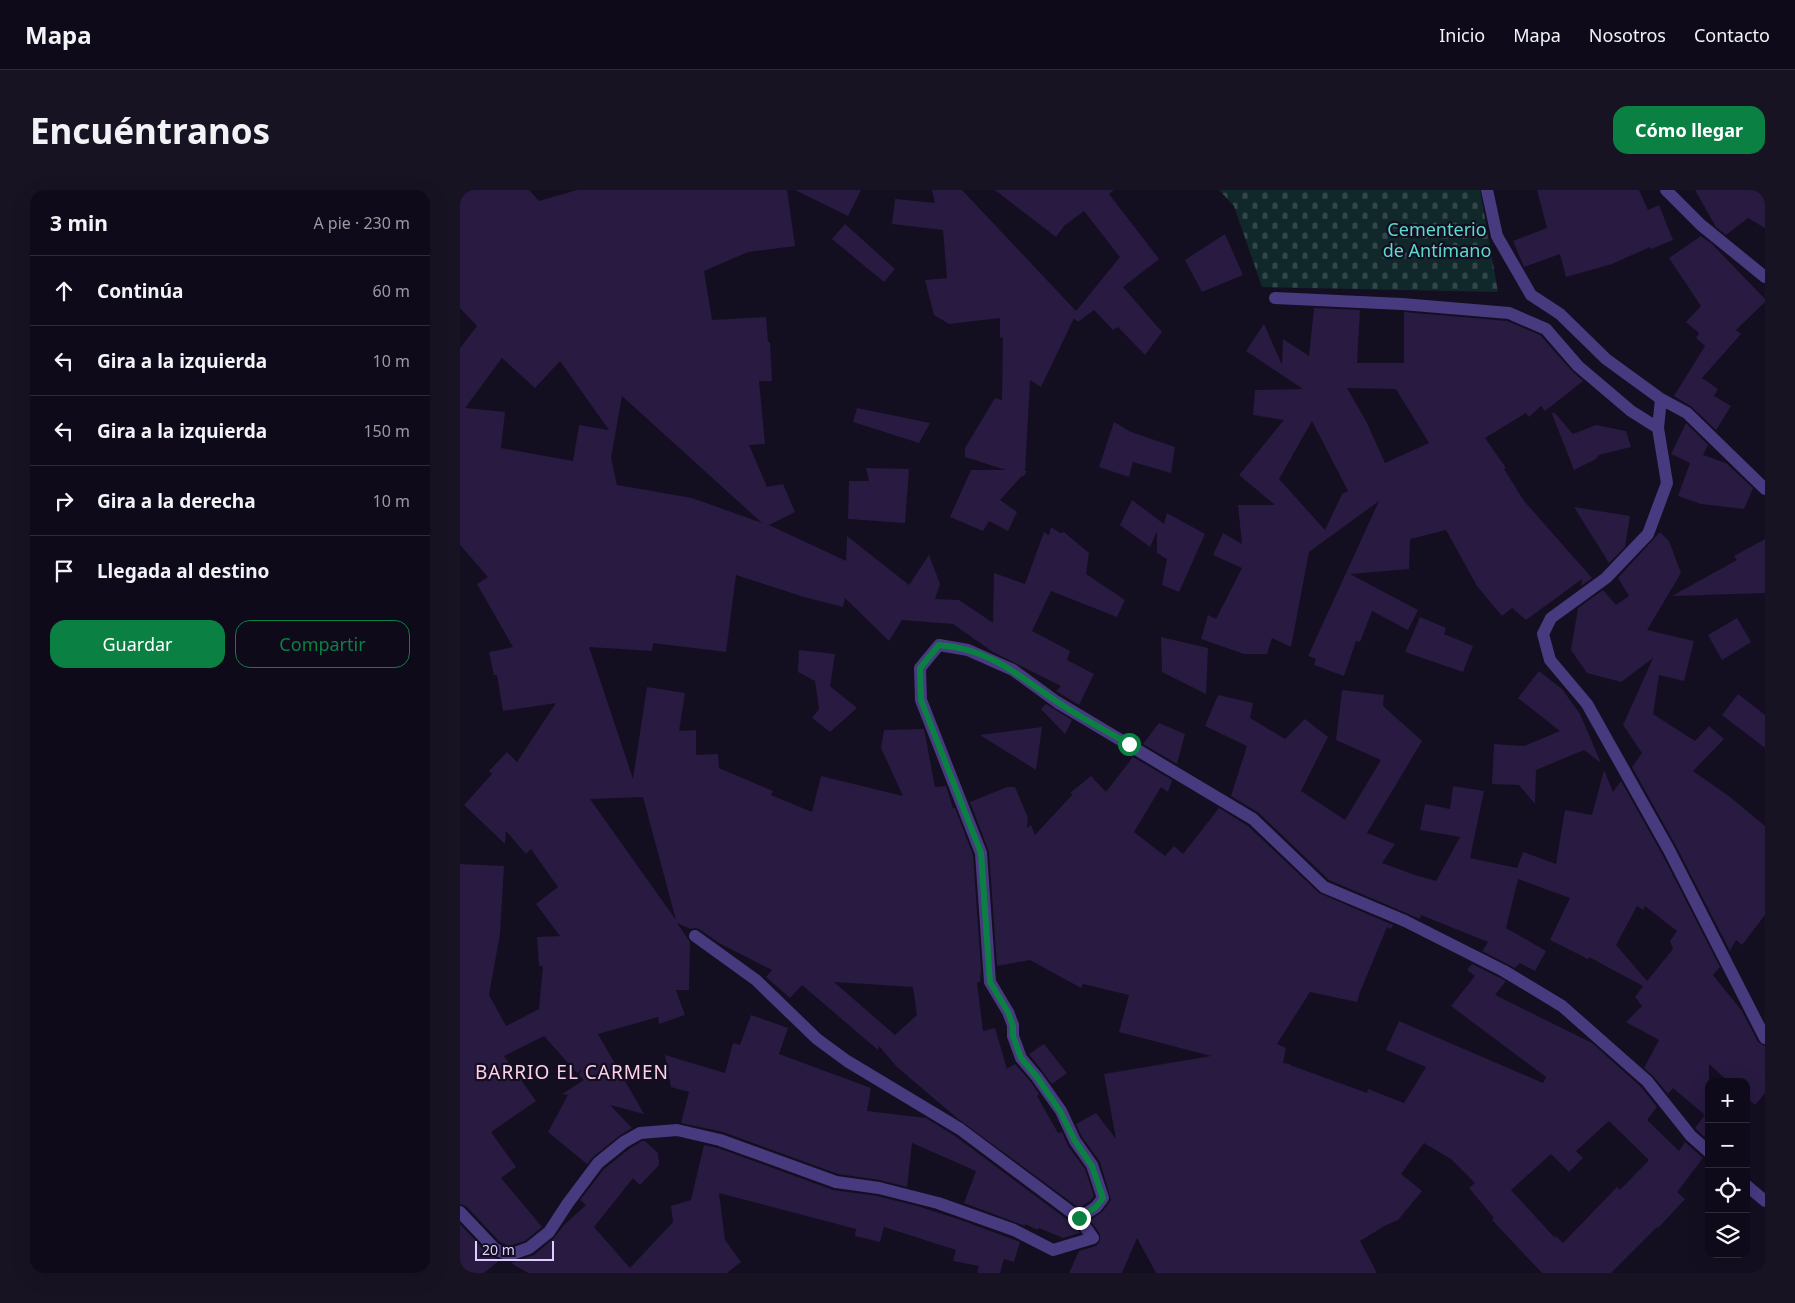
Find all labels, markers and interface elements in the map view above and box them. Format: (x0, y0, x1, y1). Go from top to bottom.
text: Mapa (25, 18, 92, 51)
text: Inicio (1439, 23, 1485, 47)
text: Mapa (1513, 23, 1561, 47)
text: Nosotros (1589, 23, 1666, 47)
text: Contacto (1694, 23, 1770, 47)
button: Cómo llegar (1613, 106, 1765, 154)
text: Encuéntranos (30, 107, 270, 154)
text: 3 min (50, 209, 108, 237)
text: A pie · 230 m (313, 212, 410, 234)
park label: Cementerio de Antímano (1383, 217, 1491, 262)
icon: ahead (50, 277, 78, 305)
text: Continúa (97, 278, 183, 304)
text: 60 m (373, 280, 410, 302)
icon: left (50, 347, 78, 375)
text: Gira a la izquierda (97, 348, 267, 374)
text: 10 m (373, 350, 410, 372)
icon: left (50, 417, 78, 445)
text: Gira a la izquierda (97, 418, 267, 444)
text: 150 m (363, 420, 410, 442)
icon: right (50, 487, 78, 515)
text: Gira a la derecha (97, 488, 256, 514)
text: 10 m (373, 490, 410, 512)
icon: arrive (50, 557, 78, 585)
text: Llegada al destino (97, 558, 269, 584)
button: Guardar (50, 620, 225, 668)
button: Compartir (235, 620, 410, 668)
route start (1118, 733, 1141, 756)
district label: BARRIO EL CARMEN (475, 1059, 669, 1085)
map controls (1705, 1078, 1750, 1258)
button: + (1705, 1078, 1750, 1123)
button: − (1705, 1123, 1750, 1168)
button: locate (1705, 1168, 1750, 1213)
route end (1068, 1207, 1091, 1230)
button: layers (1705, 1213, 1750, 1258)
scale bar (475, 1238, 554, 1261)
text: 20 m (482, 1240, 515, 1259)

